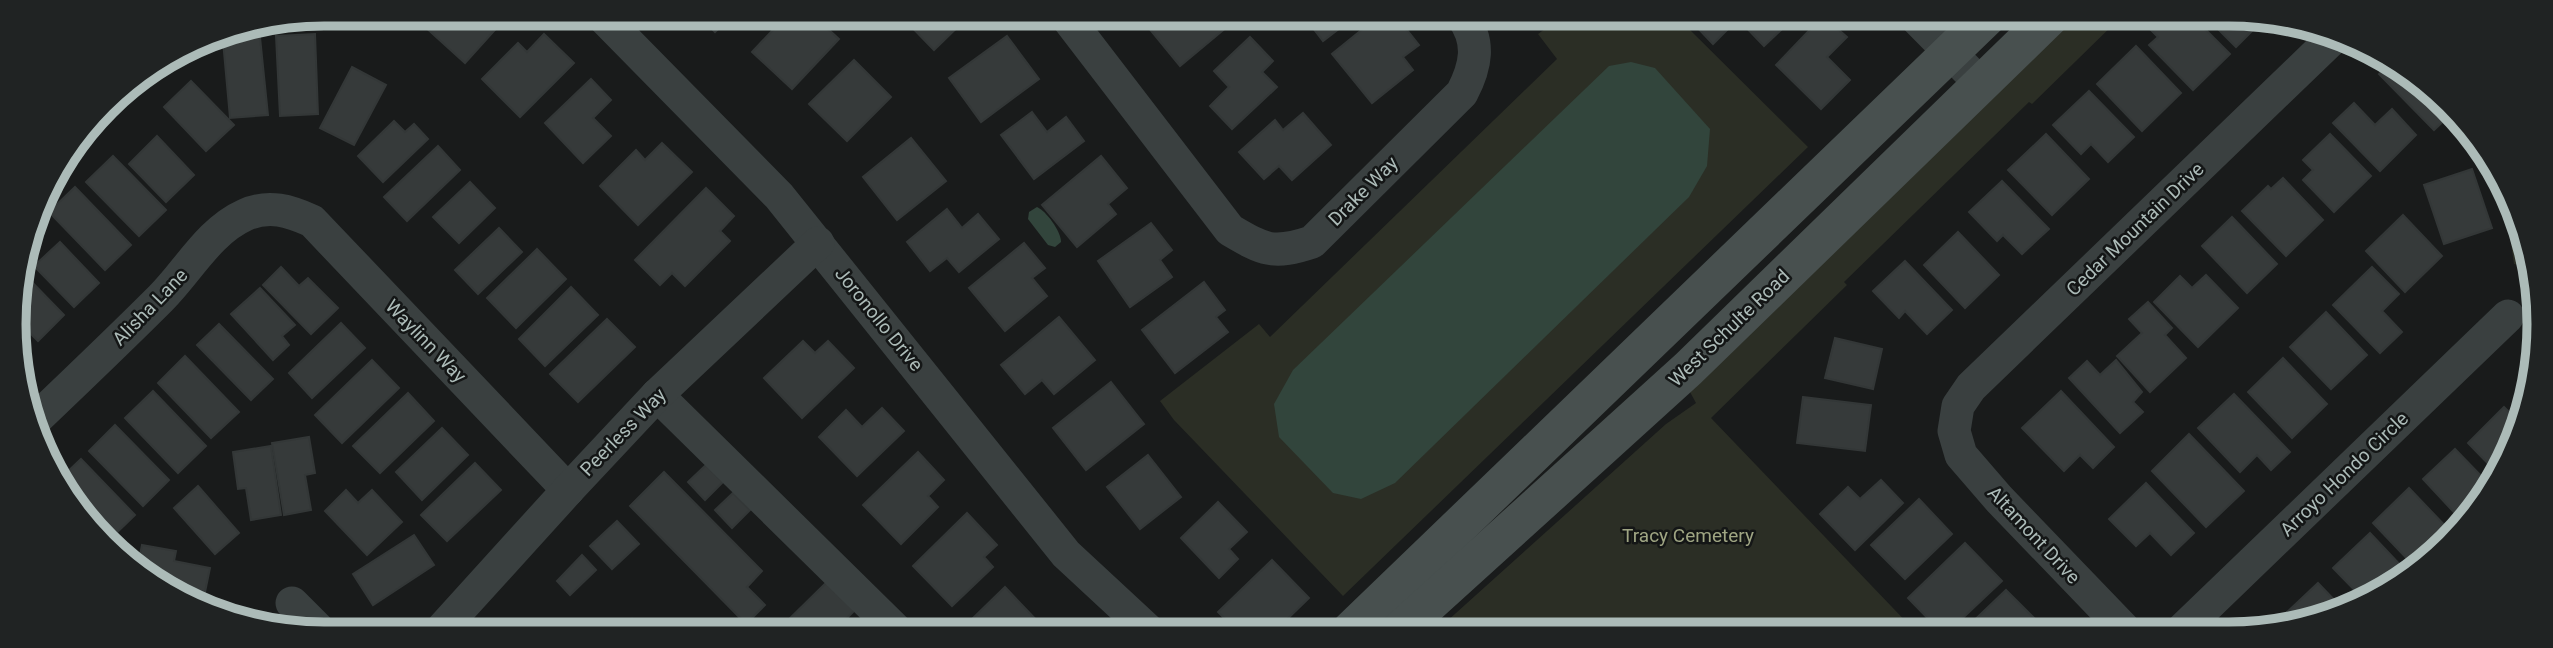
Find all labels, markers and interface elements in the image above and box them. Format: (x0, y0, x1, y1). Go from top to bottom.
street label: Drake Way (1323, 151, 1403, 231)
street label: Cedar Mountain Drive (2062, 157, 2208, 301)
street label: Joronollo Drive (830, 262, 928, 376)
street label: Alisha Lane (108, 264, 192, 350)
street label: West Schulte Road (1664, 265, 1794, 391)
street label: Waylinn Way (381, 295, 471, 387)
street label: Peerless Way (575, 383, 671, 481)
street label: Arroyo Hondo Circle (2275, 407, 2413, 541)
street label: Altamont Drive (1983, 481, 2085, 589)
park label: Tracy Cemetery (1622, 524, 1754, 547)

